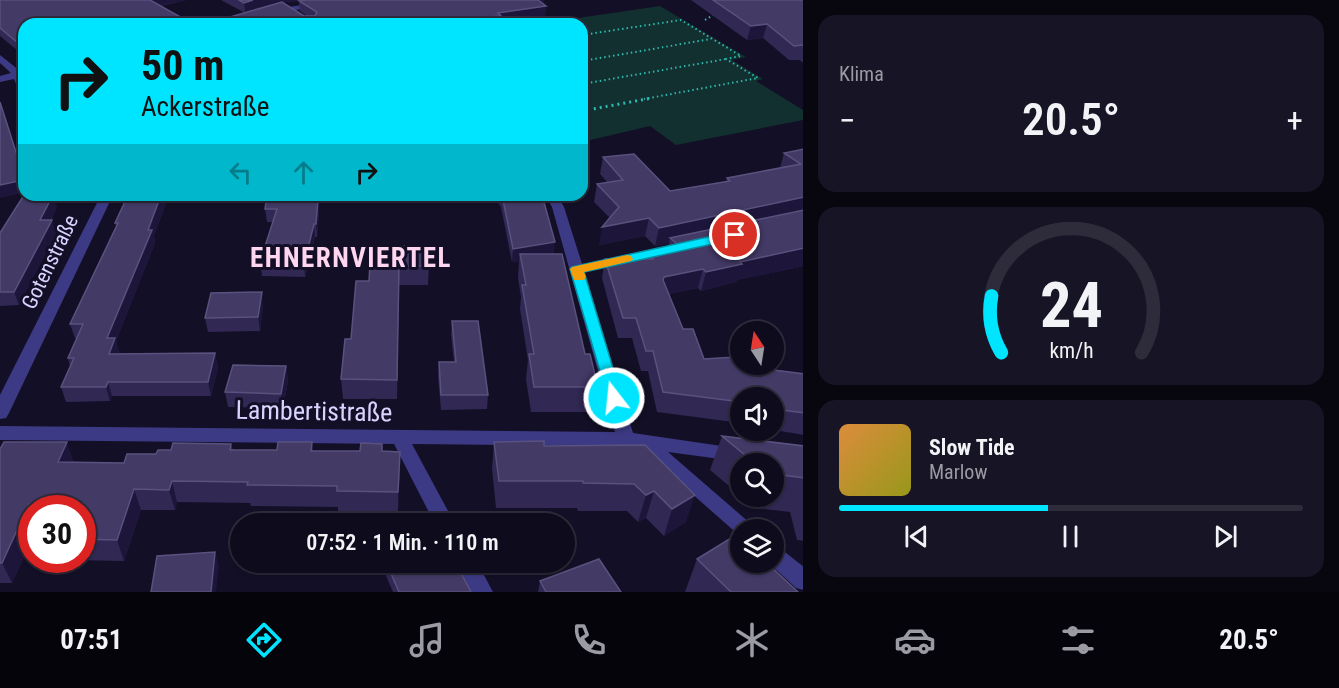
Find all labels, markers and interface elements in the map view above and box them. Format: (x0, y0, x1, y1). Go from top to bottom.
text: 50 m (141, 41, 224, 90)
icon: right (42, 42, 120, 120)
text: Klima (839, 62, 884, 86)
text: Ackerstraße (141, 91, 270, 123)
text: 20.5° (1022, 93, 1120, 146)
text: − (839, 101, 856, 140)
text: + (1287, 101, 1303, 140)
icon: left (224, 156, 257, 189)
icon: ahead (287, 156, 320, 189)
icon: right (350, 156, 383, 189)
pin (709, 209, 760, 260)
street label: Gotenstraße (17, 211, 83, 313)
icon: arrive (718, 218, 751, 251)
district label: EHNERNVIERTEL (250, 242, 452, 274)
text: 24 (1039, 269, 1103, 342)
north arrow (730, 321, 784, 375)
map controls (730, 321, 784, 573)
text: km/h (1049, 338, 1093, 363)
position arrow (582, 366, 646, 430)
button: sound (730, 387, 784, 441)
street label: Lambertistraße (235, 395, 393, 427)
text: Slow Tide (929, 435, 1015, 460)
button: search (730, 453, 784, 507)
text: Marlow (929, 460, 987, 484)
speed limit sign: 30 (18, 495, 96, 573)
button: layers (730, 519, 784, 573)
icon: previous (900, 520, 933, 553)
icon: pause (1054, 520, 1087, 553)
icon: next (1209, 520, 1242, 553)
text: 07:52 · 1 Min. · 110 m (306, 530, 499, 555)
icon: directions (243, 619, 285, 661)
icon: music (406, 619, 448, 661)
icon: phone (568, 619, 610, 661)
icon: climate (731, 619, 773, 661)
icon: car (894, 619, 936, 661)
icon: filters (1057, 619, 1099, 661)
text: 07:51 (60, 624, 122, 656)
text: 20.5° (1219, 624, 1279, 656)

